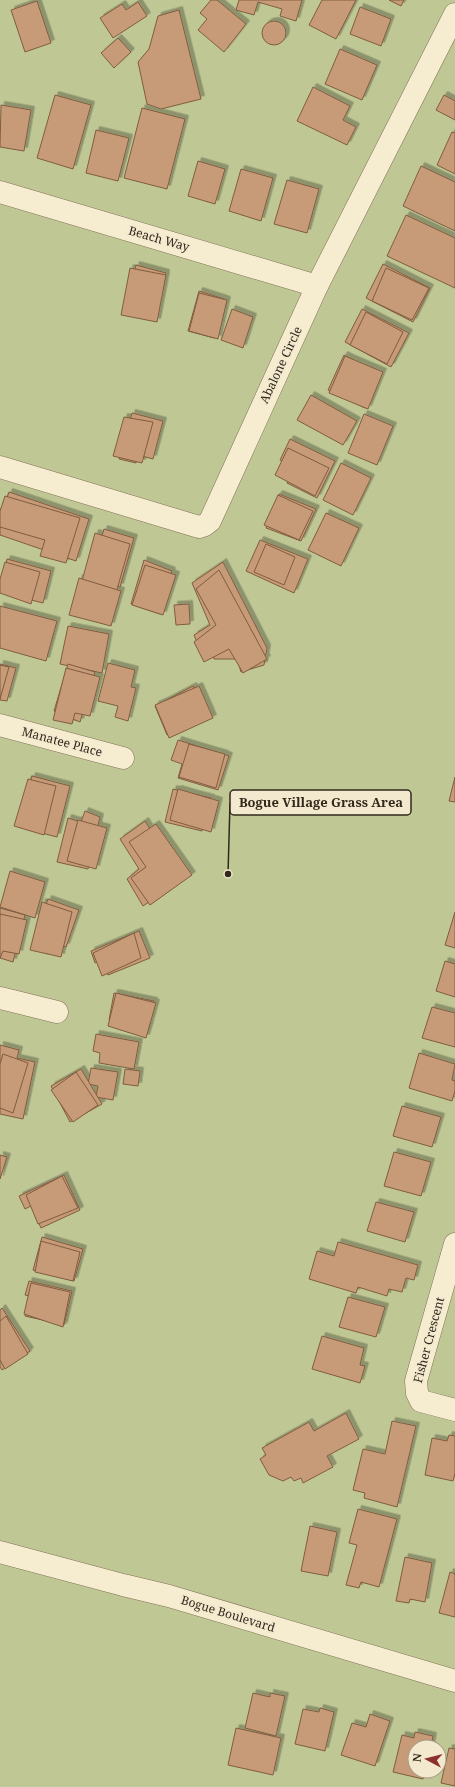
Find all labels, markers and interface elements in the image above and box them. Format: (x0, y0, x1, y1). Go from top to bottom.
street label: Beach Way (127, 222, 192, 255)
street label: Abalone Circle (255, 323, 306, 406)
street label: Manatee Place (20, 723, 104, 760)
callout: Bogue Village Grass Area (230, 790, 411, 815)
text: Bogue Village Grass Area (239, 793, 403, 811)
street label: Fisher Crescent (409, 1295, 448, 1385)
street label: Bogue Boulevard (179, 1591, 278, 1636)
north arrow (407, 1739, 447, 1779)
text: N (409, 1752, 425, 1763)

